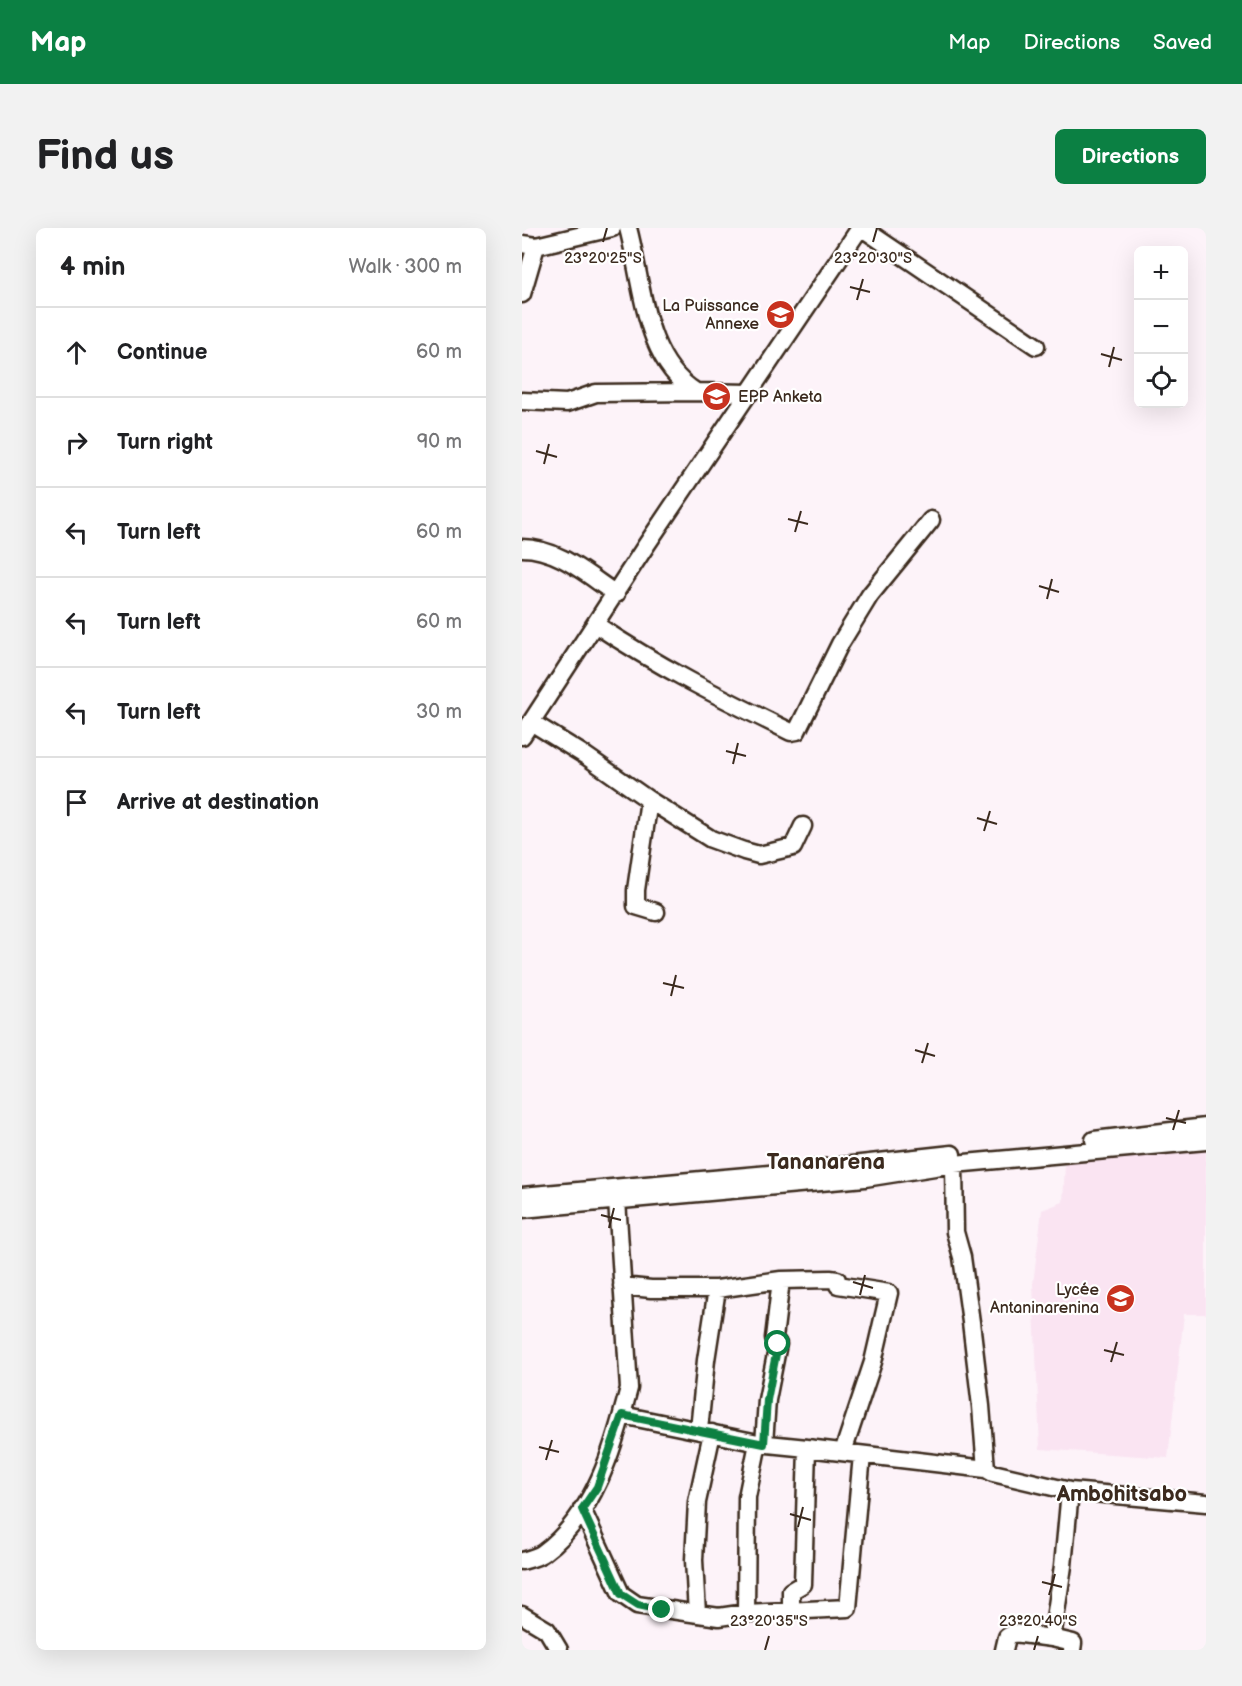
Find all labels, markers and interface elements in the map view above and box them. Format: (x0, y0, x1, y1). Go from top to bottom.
text: Map (30, 26, 86, 59)
text: Map (948, 30, 991, 55)
text: Directions (1024, 30, 1120, 55)
text: Saved (1153, 30, 1212, 55)
button: Directions (1055, 129, 1206, 184)
text: Find us (36, 131, 174, 182)
map controls (1134, 246, 1188, 408)
button: + (1134, 246, 1188, 300)
text: 23°20'25"S (564, 249, 642, 268)
text: 23°20'30"S (834, 249, 912, 268)
text: 4 min (60, 252, 125, 283)
text: Walk · 300 m (349, 255, 462, 279)
place label: La Puissance Annexe (662, 297, 760, 334)
school or university icon: La Puissance Annexe (764, 299, 796, 331)
button: − (1134, 300, 1188, 354)
icon: ahead (60, 336, 93, 369)
text: Continue (117, 339, 207, 366)
text: 60 m (416, 340, 462, 364)
button: locate (1134, 354, 1188, 408)
school or university icon: EPP Anketa (701, 381, 733, 413)
place label: EPP Anketa (738, 388, 822, 407)
icon: right (60, 426, 93, 459)
text: Turn right (117, 429, 213, 456)
text: 90 m (417, 430, 462, 454)
icon: left (60, 516, 93, 549)
text: Turn left (117, 519, 201, 546)
text: 60 m (416, 520, 462, 544)
icon: left (60, 606, 93, 639)
text: Turn left (117, 609, 201, 636)
text: 60 m (416, 610, 462, 634)
icon: left (60, 696, 93, 729)
text: Turn left (117, 699, 201, 726)
text: 30 m (416, 700, 462, 724)
icon: arrive (60, 786, 93, 819)
text: Arrive at destination (117, 789, 319, 816)
district label: Tananarena (767, 1149, 885, 1176)
place label: Lycée Antaninarenina (990, 1281, 1100, 1318)
school or university icon: Lycée Antaninarenina (1104, 1283, 1136, 1315)
route start (764, 1330, 790, 1356)
district label: Ambohitsabo (1056, 1481, 1187, 1508)
route end (648, 1596, 674, 1622)
text: 23°20'35"S (730, 1612, 808, 1631)
text: 23°20'40"S (999, 1612, 1077, 1631)

